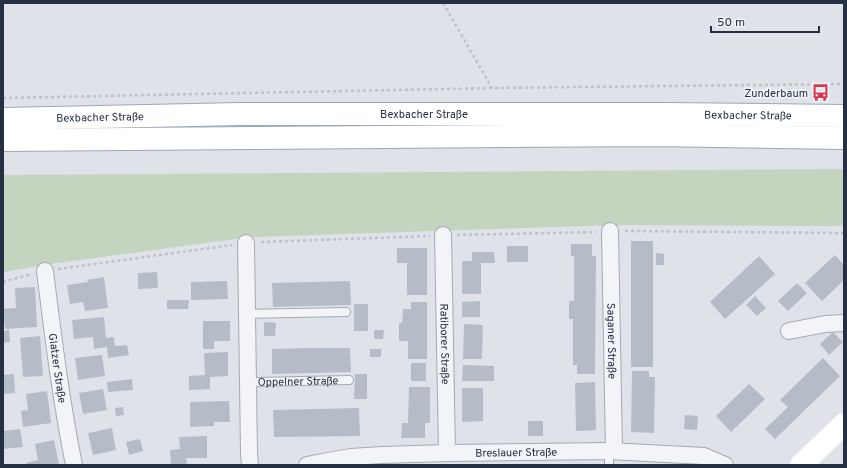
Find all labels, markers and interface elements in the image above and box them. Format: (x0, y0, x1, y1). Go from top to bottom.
scale bar (711, 8, 819, 34)
text: 50 m (717, 15, 745, 31)
bus stop icon: Zunderbaum (811, 83, 831, 103)
place label: Zunderbaum (744, 87, 808, 101)
street label: Bexbacher Straße (380, 108, 468, 122)
street label: Bexbacher Straße (704, 108, 792, 123)
street label: Bexbacher Straße (56, 110, 144, 126)
street label: Ratiborer Straße (436, 303, 452, 385)
street label: Saganer Straße (603, 303, 619, 379)
street label: Glatzer Straße (45, 332, 69, 404)
street label: Oppelner Straße (257, 374, 339, 390)
street label: Breslauer Straße (475, 446, 557, 461)

